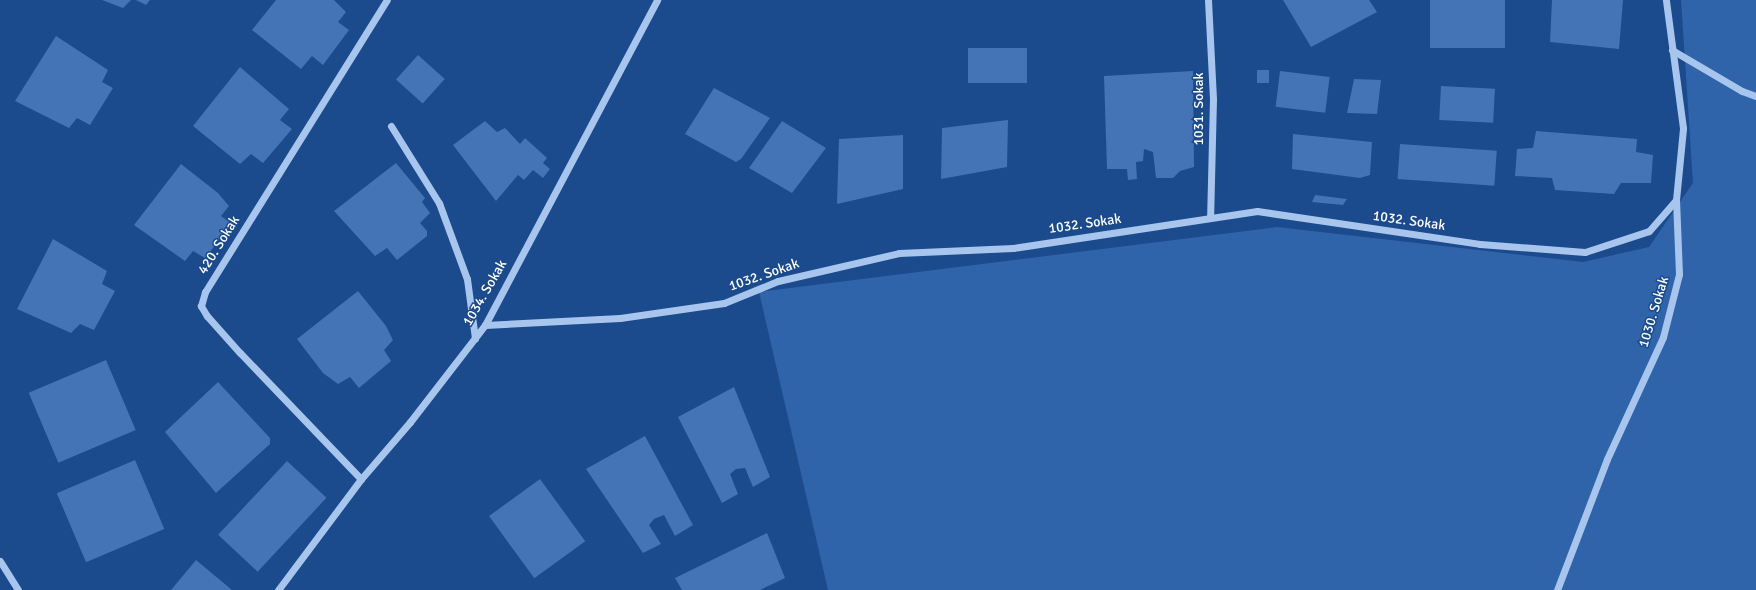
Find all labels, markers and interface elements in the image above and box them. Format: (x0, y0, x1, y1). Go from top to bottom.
street label: 1031. Sokak (1191, 72, 1207, 146)
street label: 1032. Sokak (1372, 208, 1446, 234)
street label: 1032. Sokak (1048, 211, 1122, 237)
street label: 420. Sokak (194, 213, 244, 277)
street label: 1032. Sokak (727, 255, 801, 295)
street label: 1034. Sokak (459, 257, 511, 329)
street label: 1030. Sokak (1635, 275, 1673, 349)

